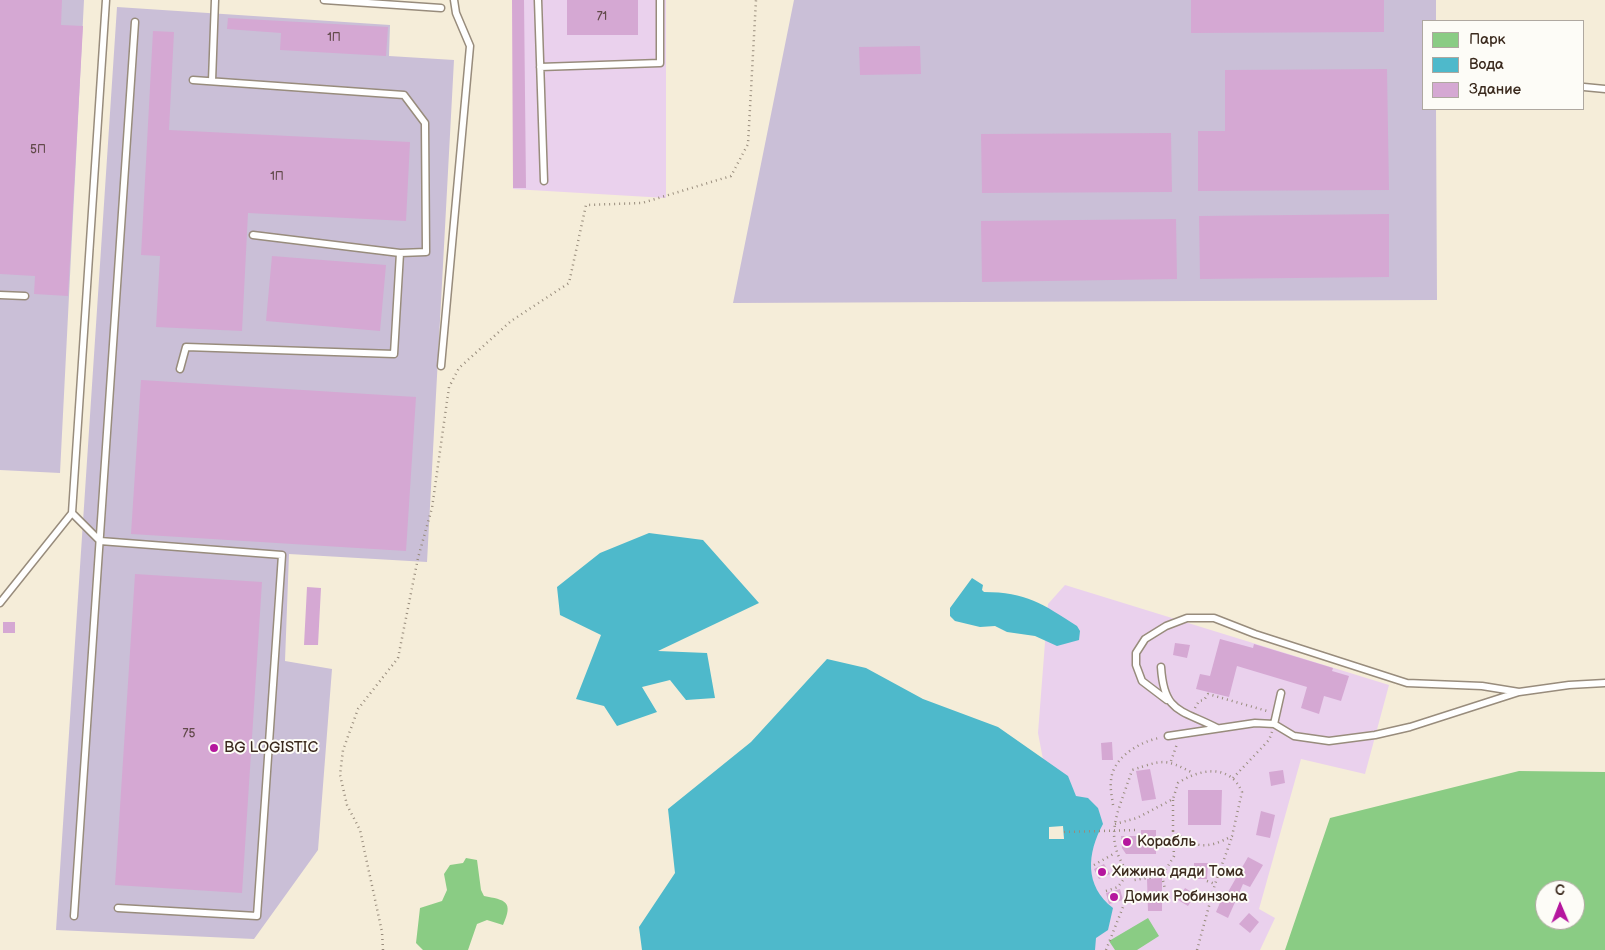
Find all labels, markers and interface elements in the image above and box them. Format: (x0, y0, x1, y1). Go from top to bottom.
house number: 71 (597, 10, 607, 24)
legend (1422, 20, 1585, 110)
text: Парк (1469, 30, 1506, 49)
house number: 1П (327, 31, 341, 45)
text: Вода (1469, 55, 1504, 74)
text: Здание (1469, 80, 1521, 99)
house number: 5П (30, 143, 46, 157)
house number: 1П (270, 170, 284, 184)
house number: 75 (183, 727, 195, 741)
place label: BG LOGISTIC (224, 739, 318, 757)
marker: BG LOGISTIC (208, 742, 220, 754)
place label: Корабль (1137, 833, 1196, 851)
marker: Корабль (1121, 836, 1133, 848)
place label: Хижина дяди Тома (1112, 863, 1244, 881)
marker: Хижина дяди Тома (1096, 866, 1108, 878)
north arrow (1535, 880, 1585, 930)
text: С (1555, 882, 1565, 899)
place label: Домик Робинзона (1124, 888, 1248, 906)
marker: Домик Робинзона (1108, 891, 1120, 903)

